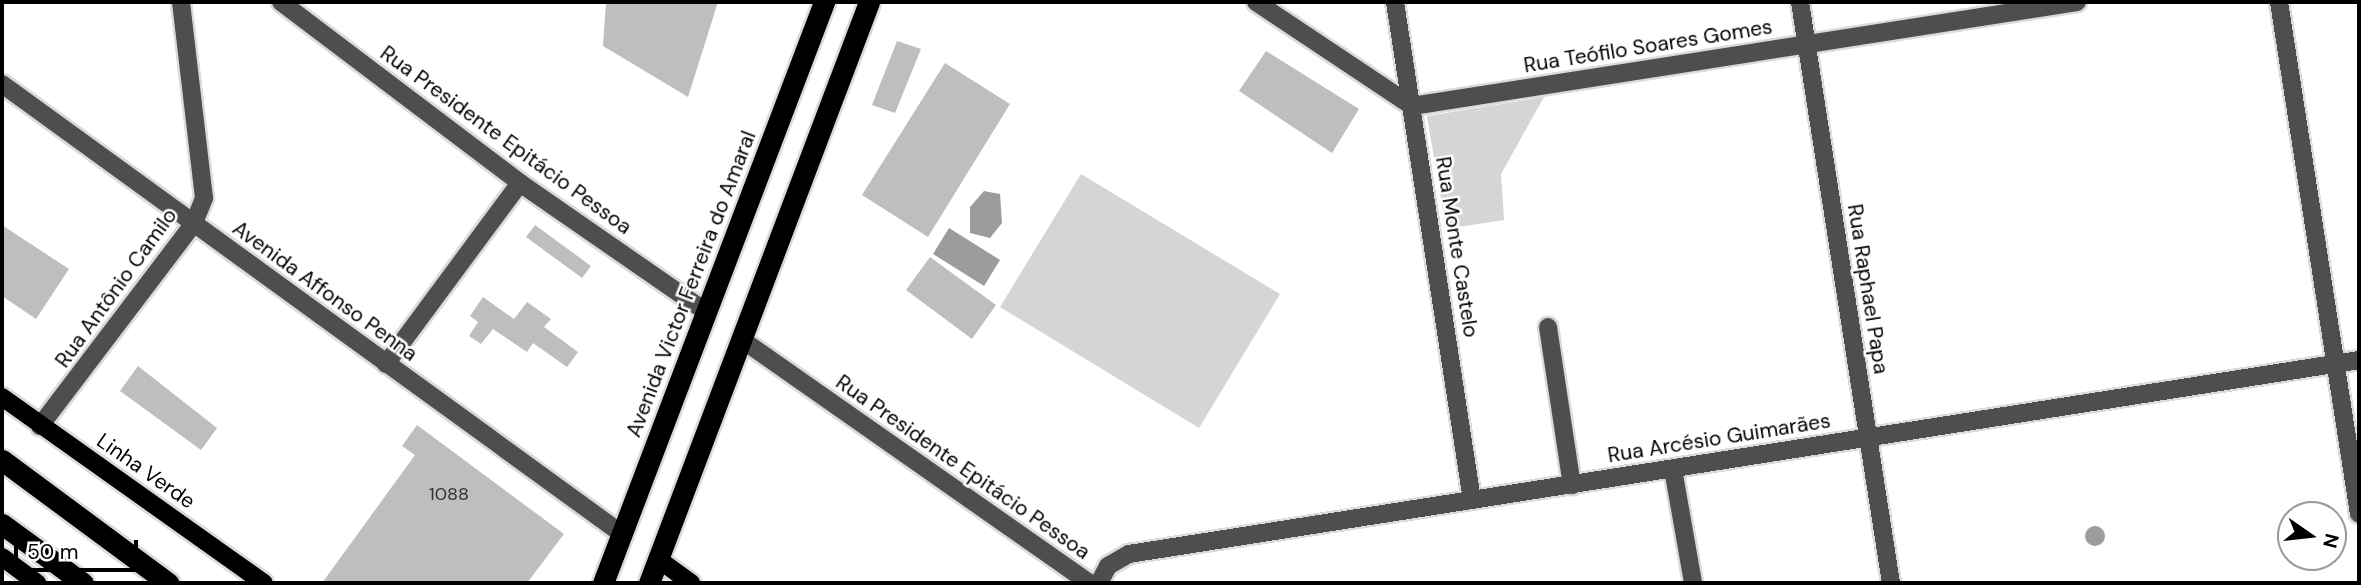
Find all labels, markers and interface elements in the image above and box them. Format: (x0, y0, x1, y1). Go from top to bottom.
street label: Rua Teófilo Soares Gomes (1522, 14, 1774, 78)
street label: Rua Presidente Epitácio Pessoa (375, 40, 637, 240)
street label: Avenida Victor Ferreira do Amaral (621, 127, 761, 441)
street label: Rua Monte Castelo (1430, 155, 1484, 339)
street label: Rua Raphael Papa (1842, 202, 1894, 376)
street label: Rua Antônio Camilo (50, 204, 182, 372)
street label: Avenida Affonso Penna (228, 216, 422, 366)
street label: Rua Presidente Epitácio Pessoa (831, 369, 1095, 565)
street label: Rua Arcésio Guimarães (1606, 408, 1832, 468)
street label: Linha Verde (92, 428, 200, 514)
house number: 1088 (429, 483, 469, 505)
north arrow (2277, 501, 2347, 571)
scale bar (18, 526, 142, 570)
text: N (2317, 531, 2345, 550)
text: 50 m (27, 538, 78, 566)

